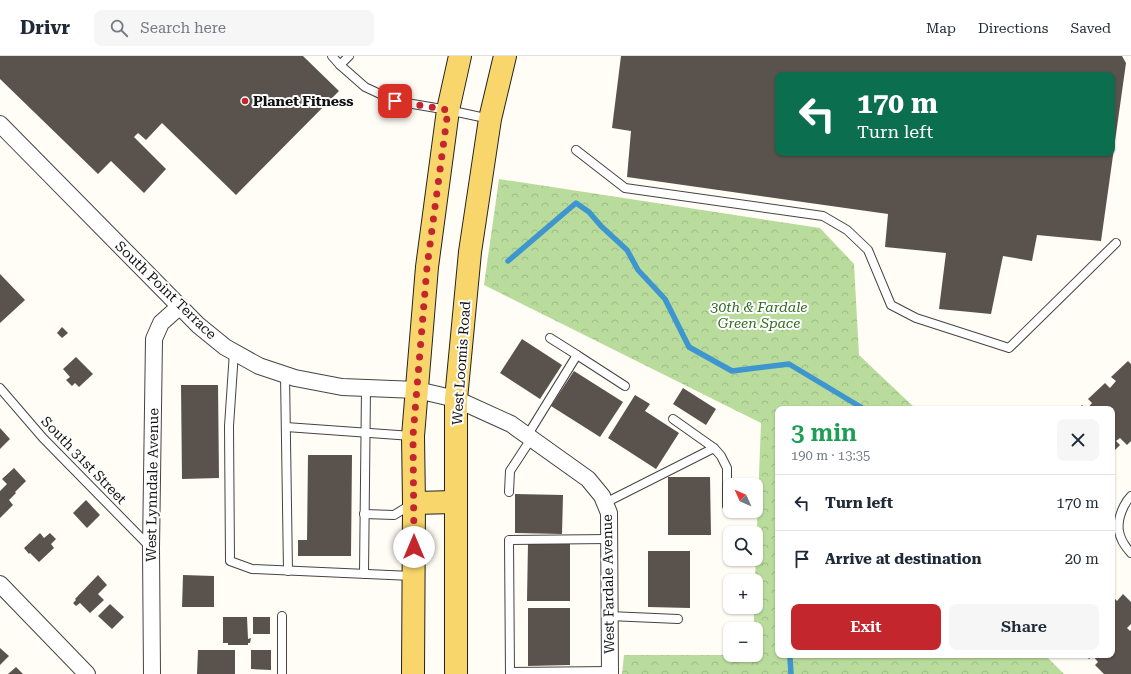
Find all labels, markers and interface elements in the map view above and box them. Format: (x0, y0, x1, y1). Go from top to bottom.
search box (94, 10, 374, 46)
text: Drivr (20, 16, 70, 39)
icon: search (108, 17, 130, 39)
text: Search here (140, 19, 226, 37)
text: Map (926, 20, 956, 36)
text: Directions (978, 20, 1048, 36)
text: Saved (1070, 20, 1111, 36)
pin (378, 84, 412, 118)
text: 170 m (857, 87, 938, 120)
icon: left (791, 88, 843, 140)
icon: arrive (384, 90, 406, 112)
place label: Planet Fitness (253, 93, 353, 109)
marker: Planet Fitness (240, 96, 250, 106)
text: Turn left (857, 121, 933, 142)
street label: South Point Terrace (112, 238, 220, 343)
park label: 30th & Fardale Green Space (710, 299, 807, 331)
street label: West Loomis Road (449, 300, 473, 426)
street label: West Lynndale Avenue (143, 408, 161, 562)
street label: South 31st Street (38, 413, 130, 507)
text: 3 min (791, 419, 857, 447)
button: close (1057, 419, 1099, 461)
text: 190 m · 13:35 (791, 448, 870, 463)
north arrow (723, 478, 763, 518)
map controls (723, 478, 763, 662)
icon: left (791, 492, 813, 514)
text: Turn left (825, 494, 893, 512)
text: 170 m (1056, 494, 1099, 512)
street label: West Fardale Avenue (599, 514, 617, 654)
position arrow (393, 526, 435, 568)
button: search (723, 526, 763, 566)
icon: arrive (791, 548, 813, 570)
text: Arrive at destination (825, 550, 981, 568)
text: 20 m (1065, 550, 1099, 568)
button: + (723, 574, 763, 614)
button: Exit (791, 604, 941, 650)
button: Share (949, 604, 1099, 650)
button: − (723, 622, 763, 662)

